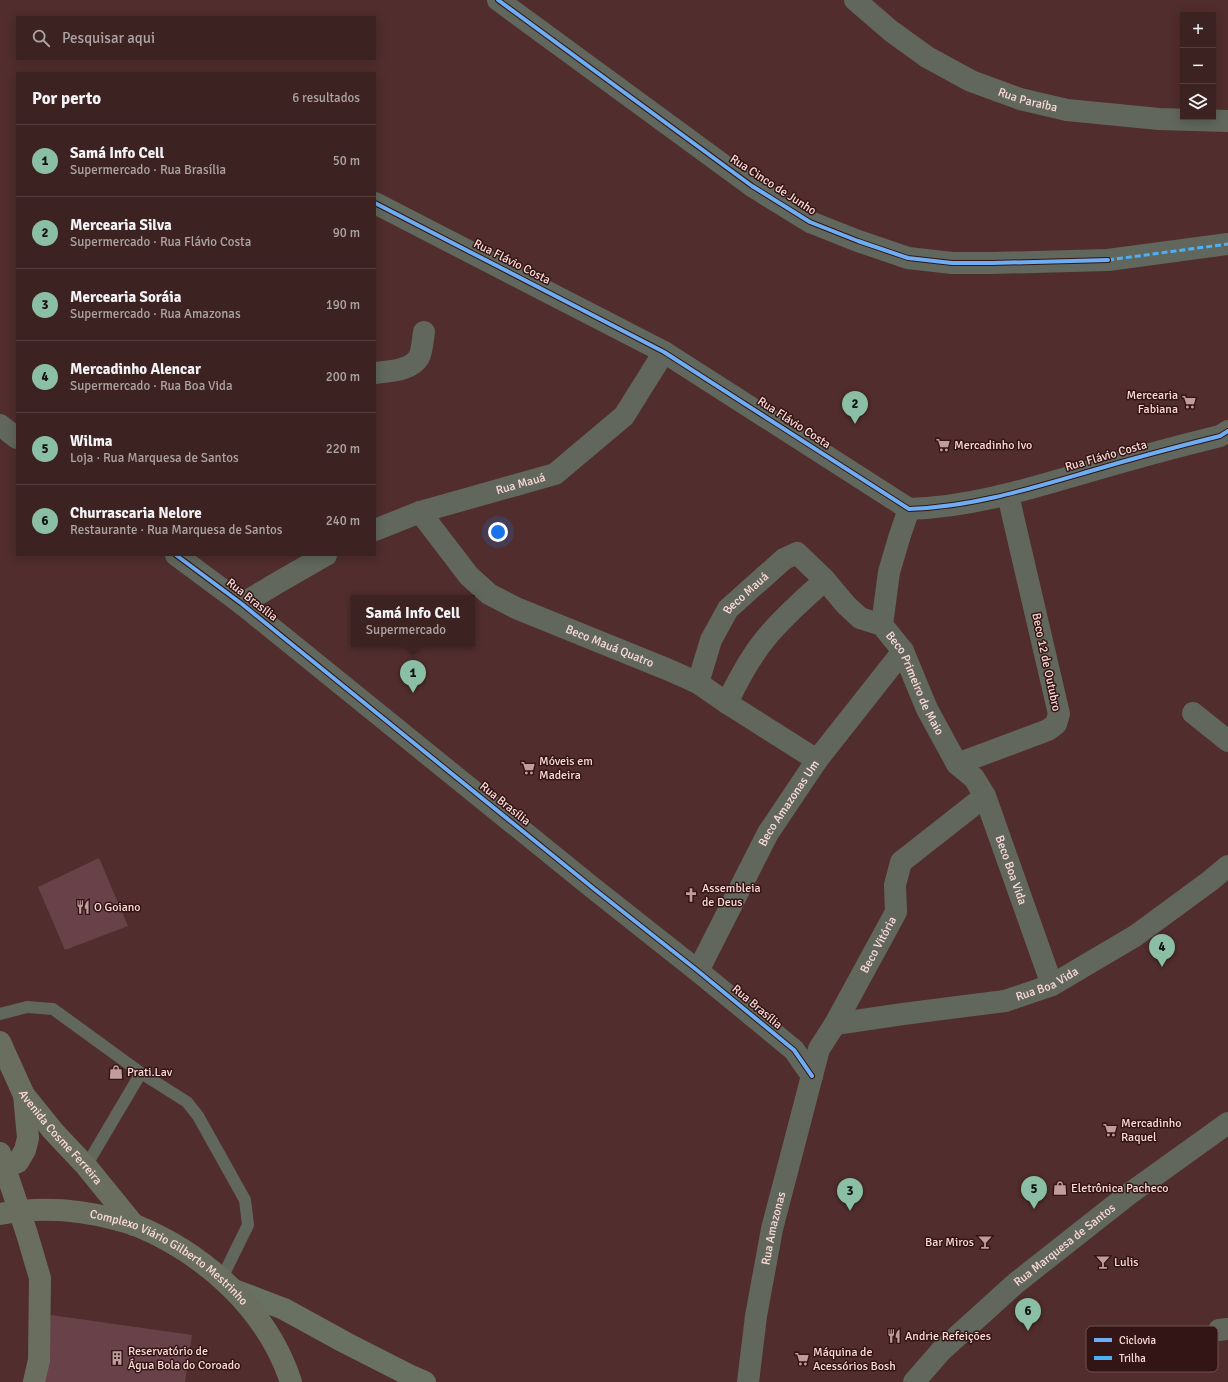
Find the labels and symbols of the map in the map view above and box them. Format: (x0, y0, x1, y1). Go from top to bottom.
street label: Rua Paraíba (996, 84, 1059, 115)
street label: Rua Cinco de Junho (727, 151, 819, 219)
street label: Rua Flávio Costa (471, 236, 553, 288)
place label: Mercearia Fabiana (1126, 388, 1178, 417)
pin: 2 (842, 391, 868, 424)
street label: Rua Flávio Costa (755, 394, 833, 452)
supermarket icon: Mercearia Fabiana (1181, 394, 1197, 410)
supermarket icon: Mercadinho Ivo (935, 437, 951, 453)
street label: Rua Flávio Costa (1063, 437, 1149, 475)
place label: Mercadinho Ivo (954, 438, 1032, 453)
street label: Rua Mauá (494, 470, 547, 498)
your location (488, 522, 508, 542)
street label: Beco Mauá (719, 569, 772, 616)
street label: Rua Brasília (223, 575, 281, 625)
street label: Beco 12 de Outubro (1028, 611, 1064, 713)
street label: Beco Mauá Quatro (563, 621, 656, 671)
street label: Beco Primeiro de Maio (883, 628, 947, 738)
pin: 1 (400, 660, 426, 693)
place label: Móveis em Madeira (539, 754, 593, 783)
street label: Beco Amazonas Um (755, 757, 822, 849)
supermarket icon: Móveis em Madeira (520, 760, 536, 776)
street label: Rua Brasília (477, 779, 533, 829)
street label: Beco Boa Vida (992, 833, 1030, 907)
place label: Assembleia de Deus (702, 881, 760, 910)
church icon: Assembleia de Deus (683, 887, 699, 903)
restaurant icon: O Goiano (75, 899, 91, 915)
place label: O Goiano (94, 900, 141, 915)
street label: Beco Vitória (857, 914, 900, 976)
pin: 4 (1149, 934, 1175, 967)
street label: Rua Boa Vida (1014, 964, 1081, 1004)
street label: Rua Brasília (729, 982, 785, 1032)
shop icon: Prati.Lav (108, 1064, 124, 1080)
place label: Prati.Lav (127, 1065, 173, 1080)
street label: Avenida Cosme Ferreira (15, 1088, 106, 1188)
place label: Mercadinho Raquel (1121, 1116, 1181, 1145)
supermarket icon: Mercadinho Raquel (1102, 1122, 1118, 1138)
pin: 5 (1021, 1176, 1047, 1209)
pin: 3 (837, 1178, 863, 1211)
shop icon: Eletrônica Pacheco (1052, 1180, 1068, 1196)
place label: Eletrônica Pacheco (1071, 1181, 1169, 1196)
street label: Rua Amazonas (758, 1190, 789, 1266)
street label: Rua Marquesa de Santos (1011, 1200, 1118, 1289)
street label: Complexo Viário Gilberto Mestrinho (89, 1206, 251, 1308)
bar icon: Bar Miros (977, 1234, 993, 1250)
place label: Bar Miros (925, 1235, 974, 1250)
bar icon: Lulis (1095, 1254, 1111, 1270)
place label: Lulis (1114, 1255, 1139, 1270)
pin: 6 (1015, 1298, 1041, 1331)
legend (1086, 1326, 1218, 1372)
restaurant icon: Andrie Refeições (886, 1328, 902, 1344)
place label: Andrie Refeições (905, 1329, 991, 1344)
text: Ciclovia (1119, 1334, 1156, 1347)
place label: Reservatório de Água Bola do Coroado (128, 1344, 240, 1373)
place label: Máquina de Acessórios Bosh (813, 1345, 896, 1374)
building icon: Reservatório de Água Bola do Coroado (109, 1350, 125, 1366)
supermarket icon: Máquina de Acessórios Bosh (794, 1351, 810, 1367)
text: Trilha (1119, 1352, 1146, 1365)

